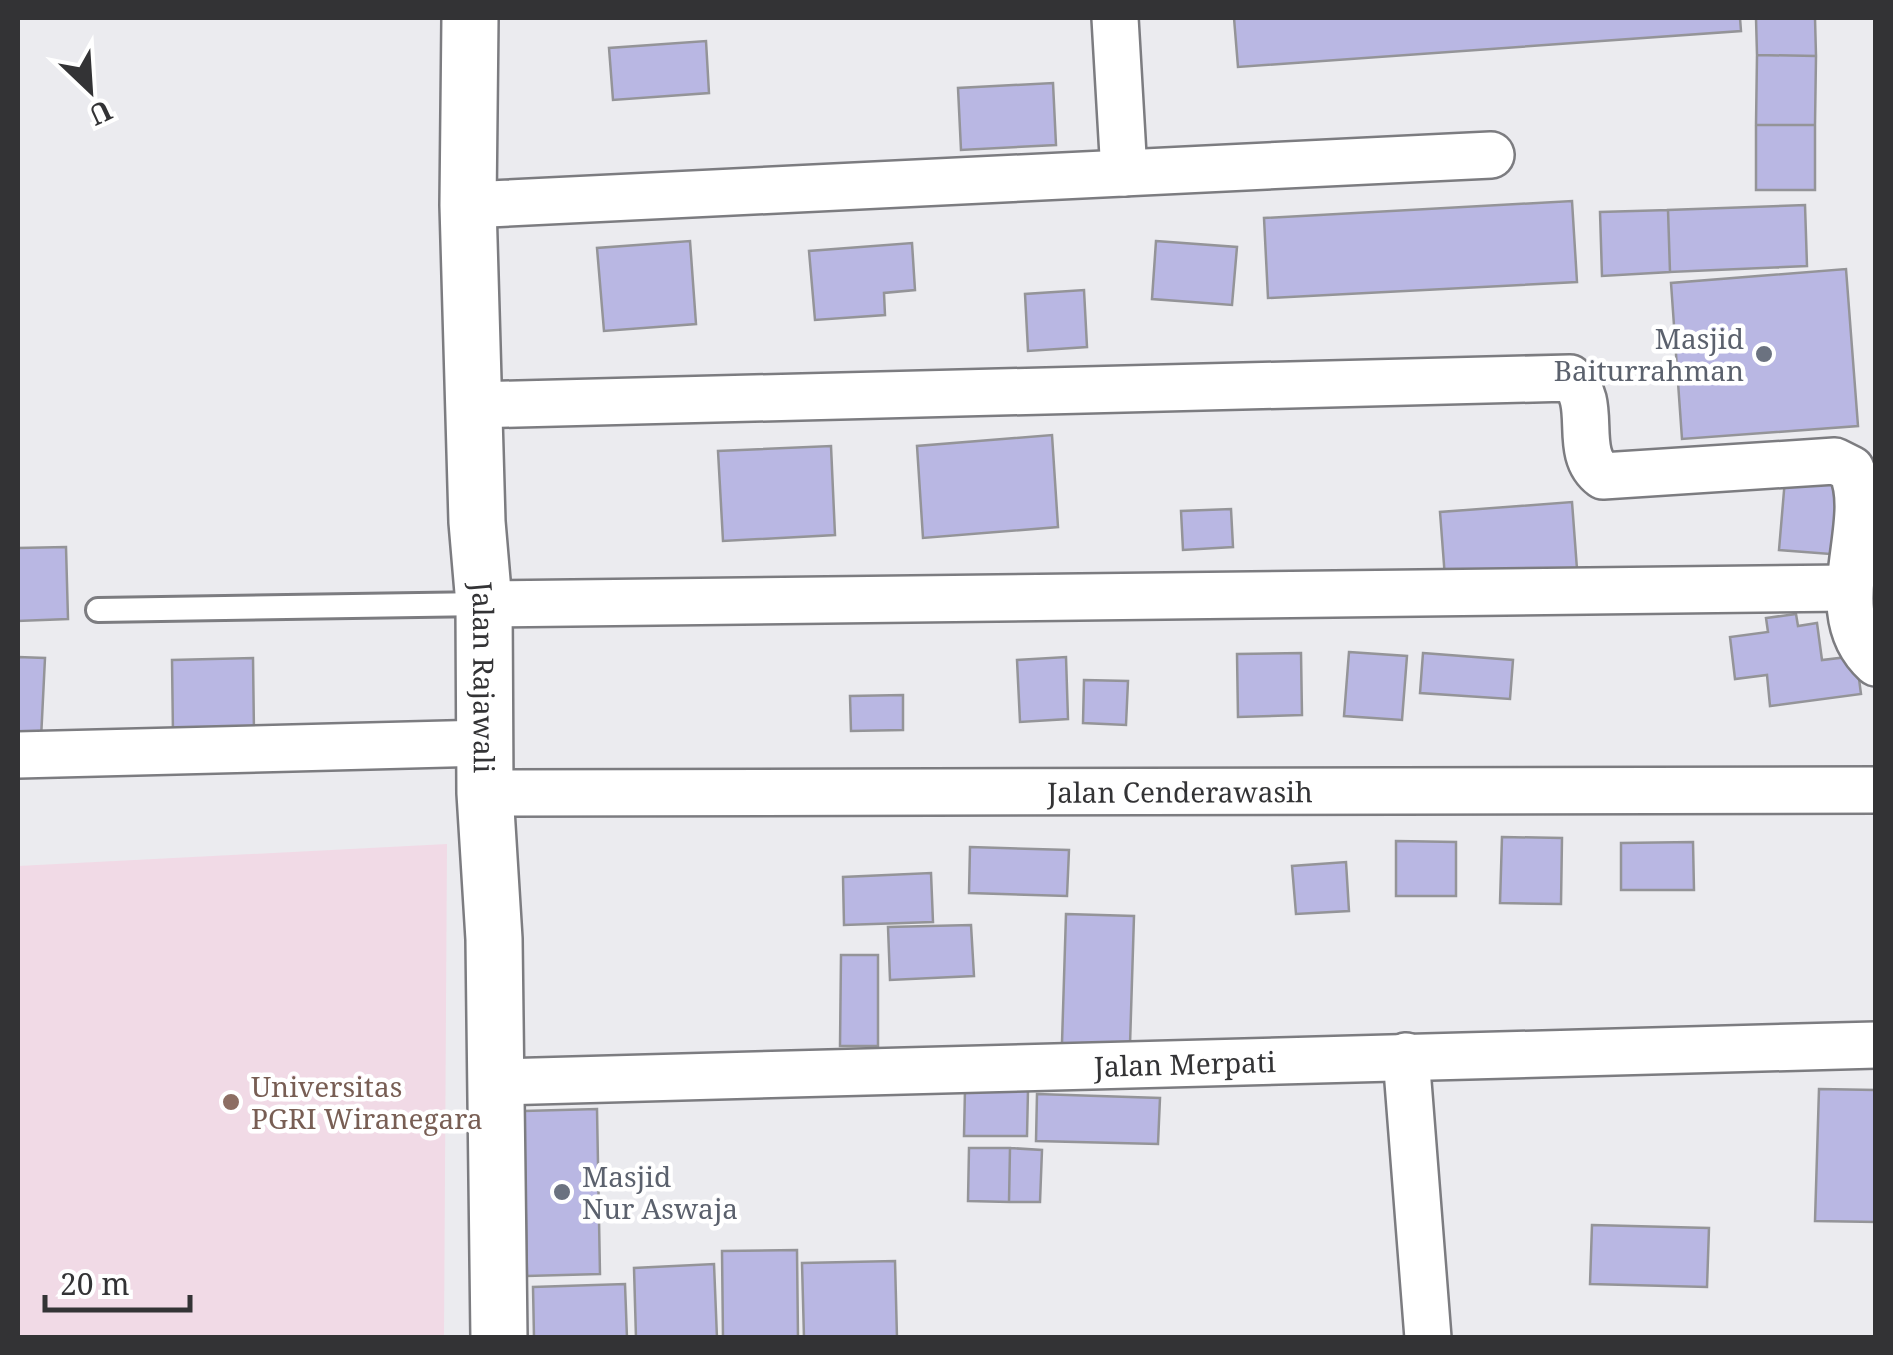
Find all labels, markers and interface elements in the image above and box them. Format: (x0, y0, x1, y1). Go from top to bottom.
north arrow (40, 40, 140, 140)
text: U (83, 92, 118, 135)
place label: Masjid Baiturrahman (1554, 319, 1744, 389)
marker: Masjid Baiturrahman (1753, 343, 1775, 365)
street label: Jalan Rajawali (463, 579, 504, 773)
street label: Jalan Cenderawasih (1046, 772, 1313, 811)
street label: Jalan Merpati (1092, 1042, 1276, 1085)
place label: Universitas PGRI Wiranegara (251, 1067, 483, 1137)
marker: Universitas PGRI Wiranegara (220, 1091, 242, 1113)
place label: Masjid Nur Aswaja (582, 1157, 738, 1227)
marker: Masjid Nur Aswaja (551, 1181, 573, 1203)
scale bar (45, 1250, 190, 1312)
text: 20 m (60, 1263, 130, 1304)

